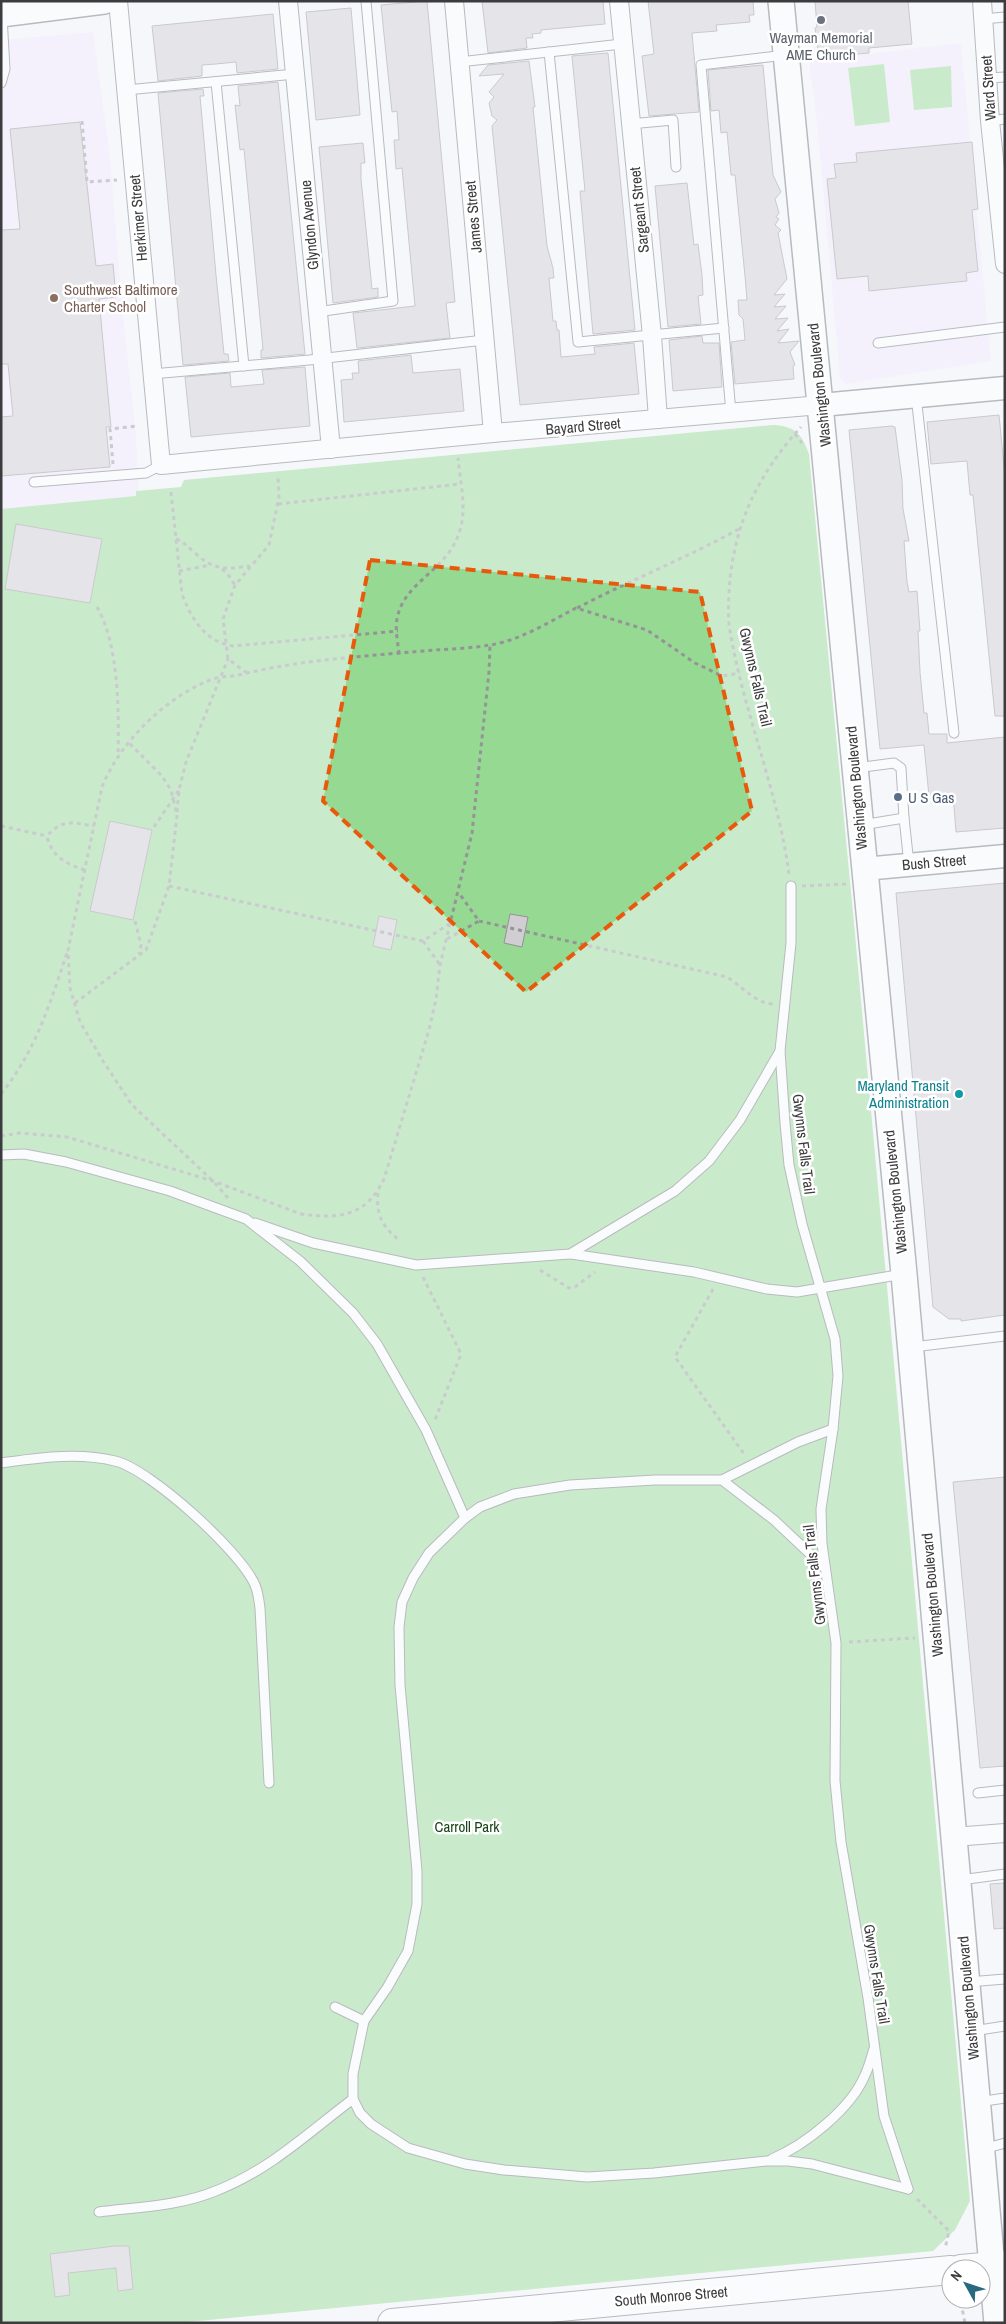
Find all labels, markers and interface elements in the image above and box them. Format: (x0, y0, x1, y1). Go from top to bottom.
marker: Wayman Memorial AME Church (815, 14, 827, 26)
place label: Wayman Memorial AME Church (770, 27, 872, 65)
street label: Ward Street (975, 54, 1001, 121)
street label: Sargeant Street (624, 165, 654, 254)
street label: Herkimer Street (124, 173, 152, 262)
street label: Glyndon Avenue (295, 179, 323, 271)
street label: James Street (459, 179, 487, 254)
place label: Southwest Baltimore Charter School (64, 279, 178, 317)
marker: Southwest Baltimore Charter School (48, 292, 60, 304)
street label: Washington Boulevard (802, 322, 836, 448)
street label: Bayard Street (545, 412, 622, 440)
street label: Gwynns Falls Trail (734, 626, 778, 728)
street label: Washington Boulevard (840, 725, 872, 851)
place label: U S Gas (908, 787, 955, 808)
marker: U S Gas (892, 791, 904, 803)
street label: Bush Street (901, 849, 968, 875)
place label: Maryland Transit Administration (857, 1075, 950, 1113)
marker: Maryland Transit Administration (953, 1088, 965, 1100)
street label: Gwynns Falls Trail (787, 1093, 821, 1195)
street label: Washington Boulevard (878, 1129, 912, 1255)
street label: Gwynns Falls Trail (797, 1524, 831, 1626)
street label: Washington Boulevard (916, 1532, 948, 1658)
park label: Carroll Park (435, 1816, 500, 1837)
street label: Gwynns Falls Trail (859, 1923, 895, 2025)
street label: Washington Boulevard (952, 1935, 984, 2061)
north arrow (941, 2259, 991, 2309)
text: N (946, 2267, 966, 2285)
street label: South Monroe Street (614, 2281, 729, 2311)

